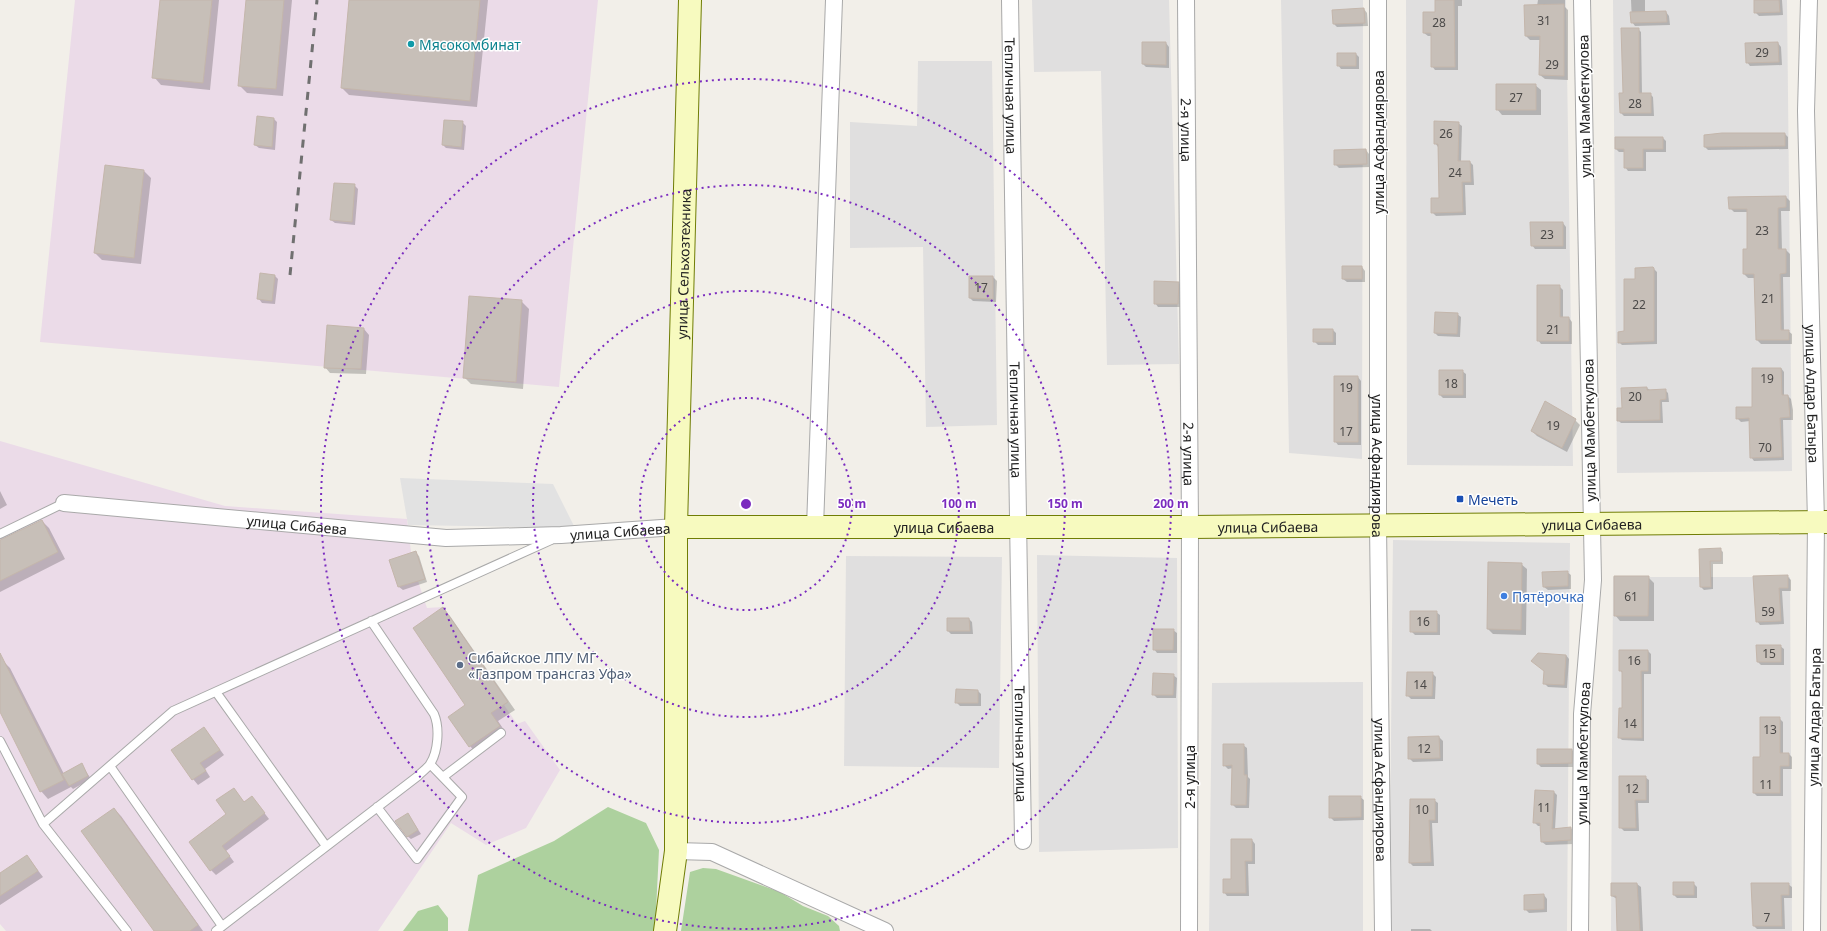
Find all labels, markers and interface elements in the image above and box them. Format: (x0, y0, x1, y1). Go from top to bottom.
house number: 31 (1537, 12, 1551, 29)
house number: 28 (1432, 14, 1446, 31)
street label: улица Мамбеткулова (1573, 34, 1595, 178)
place label: Мясокомбинат (419, 35, 521, 54)
street label: Тепличная улица (1001, 38, 1022, 154)
marker: Мясокомбинат (406, 39, 416, 49)
house number: 29 (1755, 44, 1769, 61)
house number: 29 (1545, 56, 1559, 73)
street label: улица Асфандиярова (1369, 70, 1388, 214)
house number: 27 (1509, 89, 1523, 106)
house number: 28 (1628, 95, 1642, 112)
street label: 2-я улица (1177, 98, 1197, 162)
house number: 26 (1439, 125, 1453, 142)
house number: 24 (1448, 164, 1462, 181)
street label: улица Сельхозтехника (671, 188, 694, 339)
house number: 23 (1755, 222, 1769, 239)
house number: 23 (1540, 226, 1554, 243)
house number: 17 (974, 279, 988, 296)
house number: 21 (1761, 290, 1775, 307)
house number: 22 (1632, 296, 1646, 313)
house number: 21 (1546, 321, 1560, 338)
street label: улица Алдар Батыра (1802, 324, 1824, 463)
street label: улица Мамбеткулова (1578, 358, 1600, 502)
street label: Тепличная улица (1006, 362, 1027, 478)
house number: 19 (1760, 370, 1774, 387)
house number: 18 (1444, 375, 1458, 392)
house number: 19 (1339, 379, 1353, 396)
house number: 20 (1628, 388, 1642, 405)
street label: улица Асфандиярова (1368, 394, 1388, 538)
house number: 19 (1546, 417, 1560, 434)
street label: 2-я улица (1180, 422, 1199, 486)
house number: 17 (1339, 423, 1353, 440)
house number: 70 (1758, 439, 1772, 456)
place label: Мечеть (1468, 490, 1518, 509)
marker: Мечеть (1455, 494, 1465, 504)
text: 50 m (838, 495, 866, 512)
text: 100 m (941, 495, 977, 512)
text: 150 m (1047, 495, 1083, 512)
text: 200 m (1153, 495, 1189, 512)
centre of rings (739, 497, 753, 511)
street label: улица Сибаева (246, 510, 348, 538)
street label: улица Сибаева (1542, 514, 1642, 534)
street label: улица Сибаева (1218, 516, 1318, 536)
street label: улица Сибаева (569, 518, 671, 544)
street label: улица Сибаева (894, 518, 994, 537)
place label: Пятёрочка (1512, 587, 1584, 606)
house number: 61 (1624, 588, 1638, 605)
marker: Пятёрочка (1499, 591, 1509, 601)
house number: 59 (1761, 603, 1775, 620)
house number: 16 (1416, 613, 1430, 630)
house number: 15 (1762, 645, 1776, 662)
place label: Сибайское ЛПУ МГ «Газпром трансгаз Уфа» (468, 648, 632, 683)
street label: улица Алдар Батыра (1803, 648, 1825, 786)
house number: 16 (1627, 652, 1641, 669)
marker: Сибайское ЛПУ МГ «Газпром трансгаз Уфа» (455, 660, 465, 670)
house number: 14 (1413, 676, 1427, 693)
street label: улица Мамбеткулова (1571, 681, 1594, 825)
street label: Тепличная улица (1011, 686, 1032, 802)
house number: 14 (1623, 715, 1637, 732)
street label: улица Асфандиярова (1371, 718, 1392, 862)
house number: 13 (1763, 721, 1777, 738)
house number: 12 (1417, 740, 1431, 757)
street label: 2-я улица (1180, 745, 1199, 809)
house number: 11 (1759, 776, 1773, 793)
house number: 12 (1625, 780, 1639, 797)
house number: 11 (1537, 799, 1551, 816)
house number: 10 (1415, 801, 1429, 818)
house number: 7 (1764, 909, 1771, 926)

